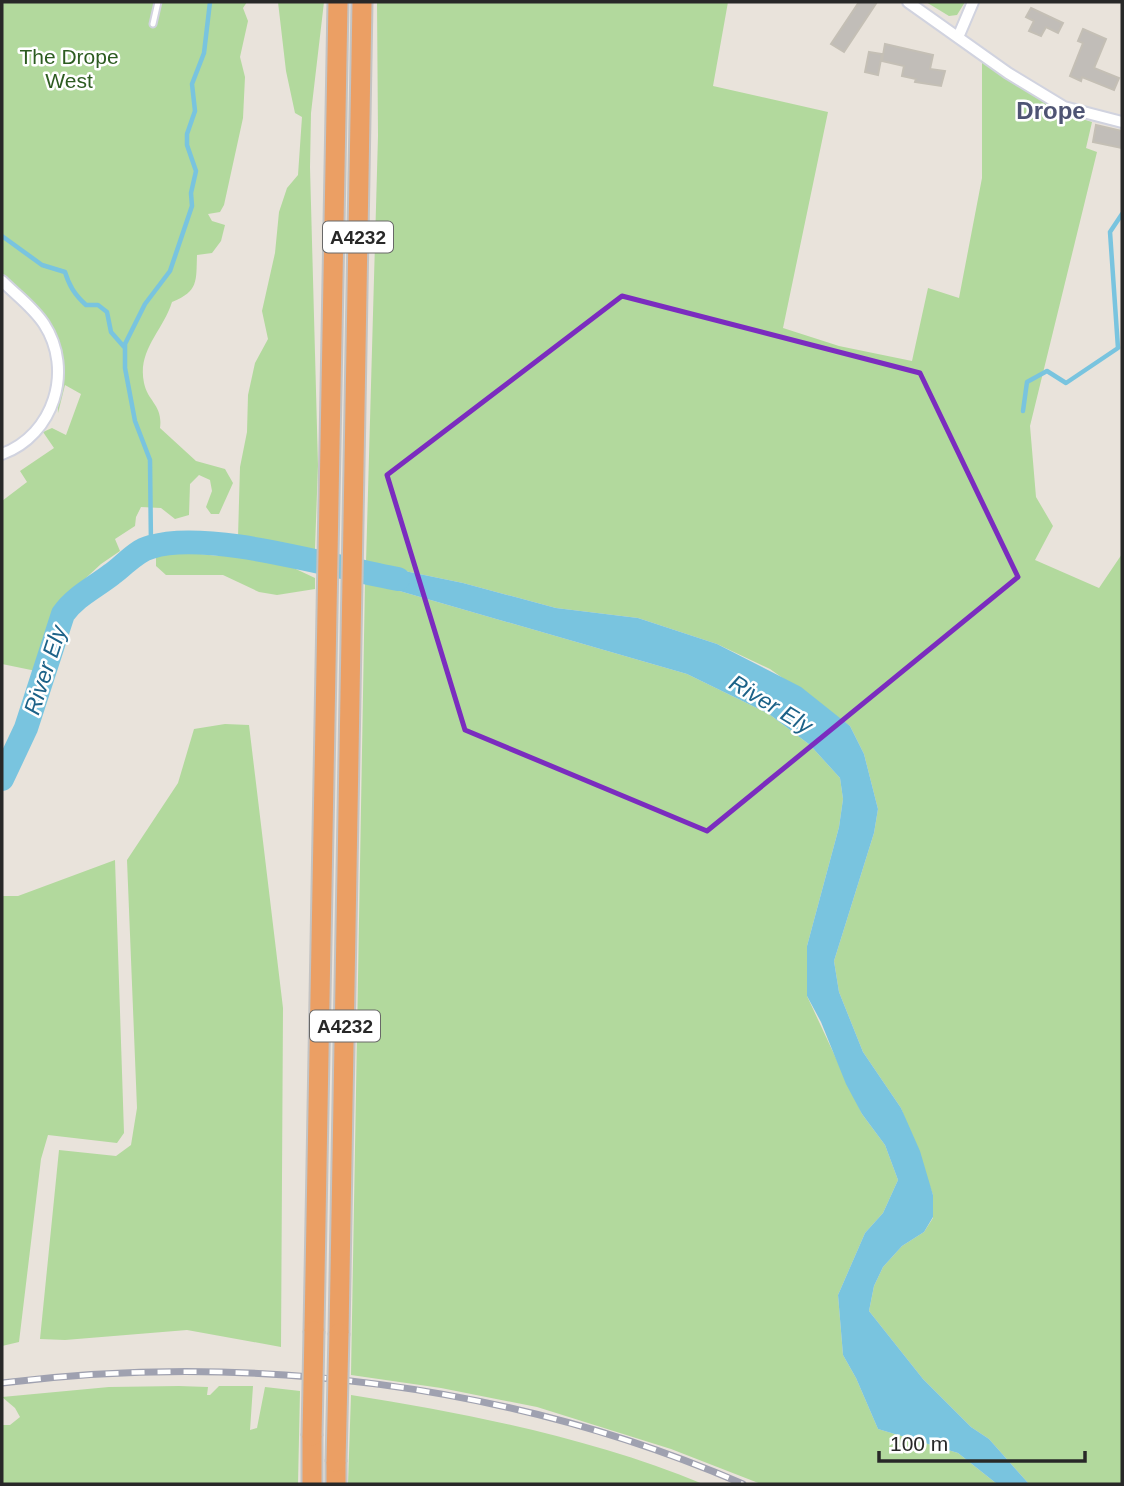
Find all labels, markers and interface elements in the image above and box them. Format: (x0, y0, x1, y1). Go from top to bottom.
park label: The Drope West (19, 45, 119, 92)
district label: Drope (1016, 97, 1086, 124)
road number: A4232 (323, 221, 393, 252)
water label: River Ely (18, 621, 72, 718)
water label: River Ely (725, 669, 818, 740)
road number: A4232 (310, 1010, 380, 1042)
scale bar (879, 1420, 1086, 1464)
text: 100 m (890, 1432, 948, 1455)

